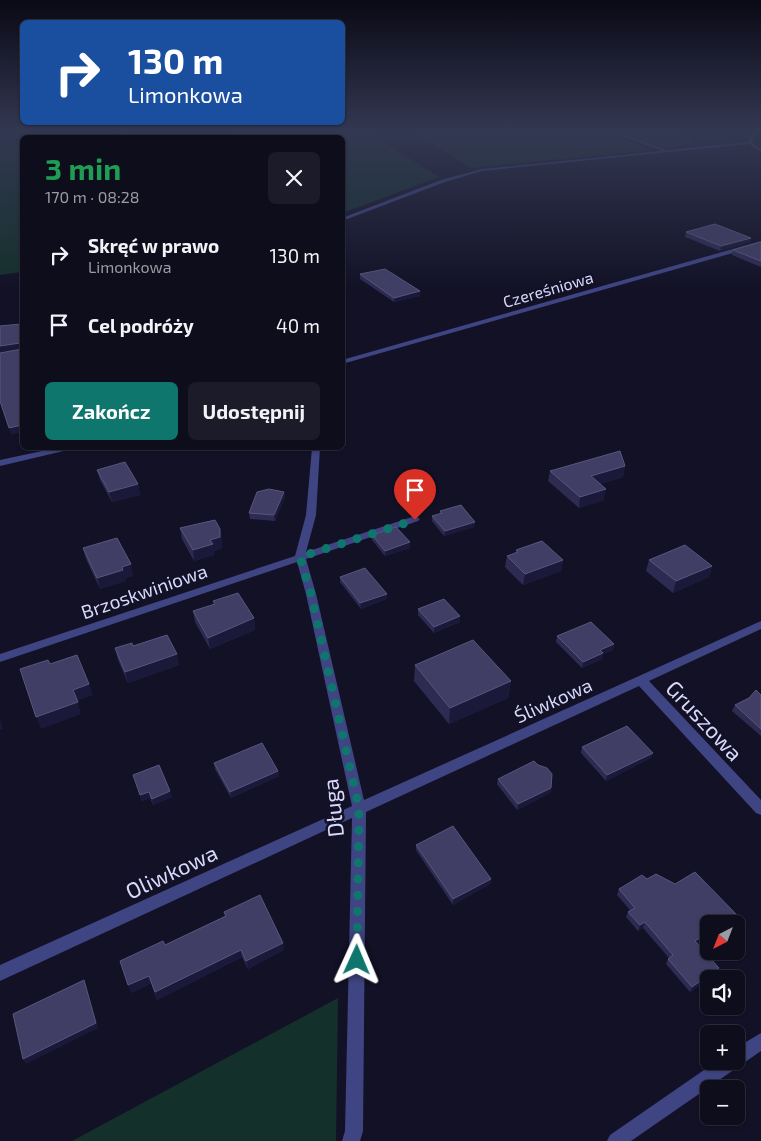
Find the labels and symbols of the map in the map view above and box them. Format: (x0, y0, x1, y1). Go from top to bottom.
street label: Czereśniowa (501, 267, 595, 311)
pin (394, 469, 436, 520)
street label: Brzoskwiniowa (78, 559, 210, 623)
street label: Śliwkowa (510, 673, 596, 727)
street label: Gruszowa (661, 675, 749, 765)
street label: Długa (316, 777, 348, 839)
street label: Oliwkowa (121, 838, 221, 904)
north arrow (700, 915, 745, 960)
position arrow (330, 933, 382, 985)

